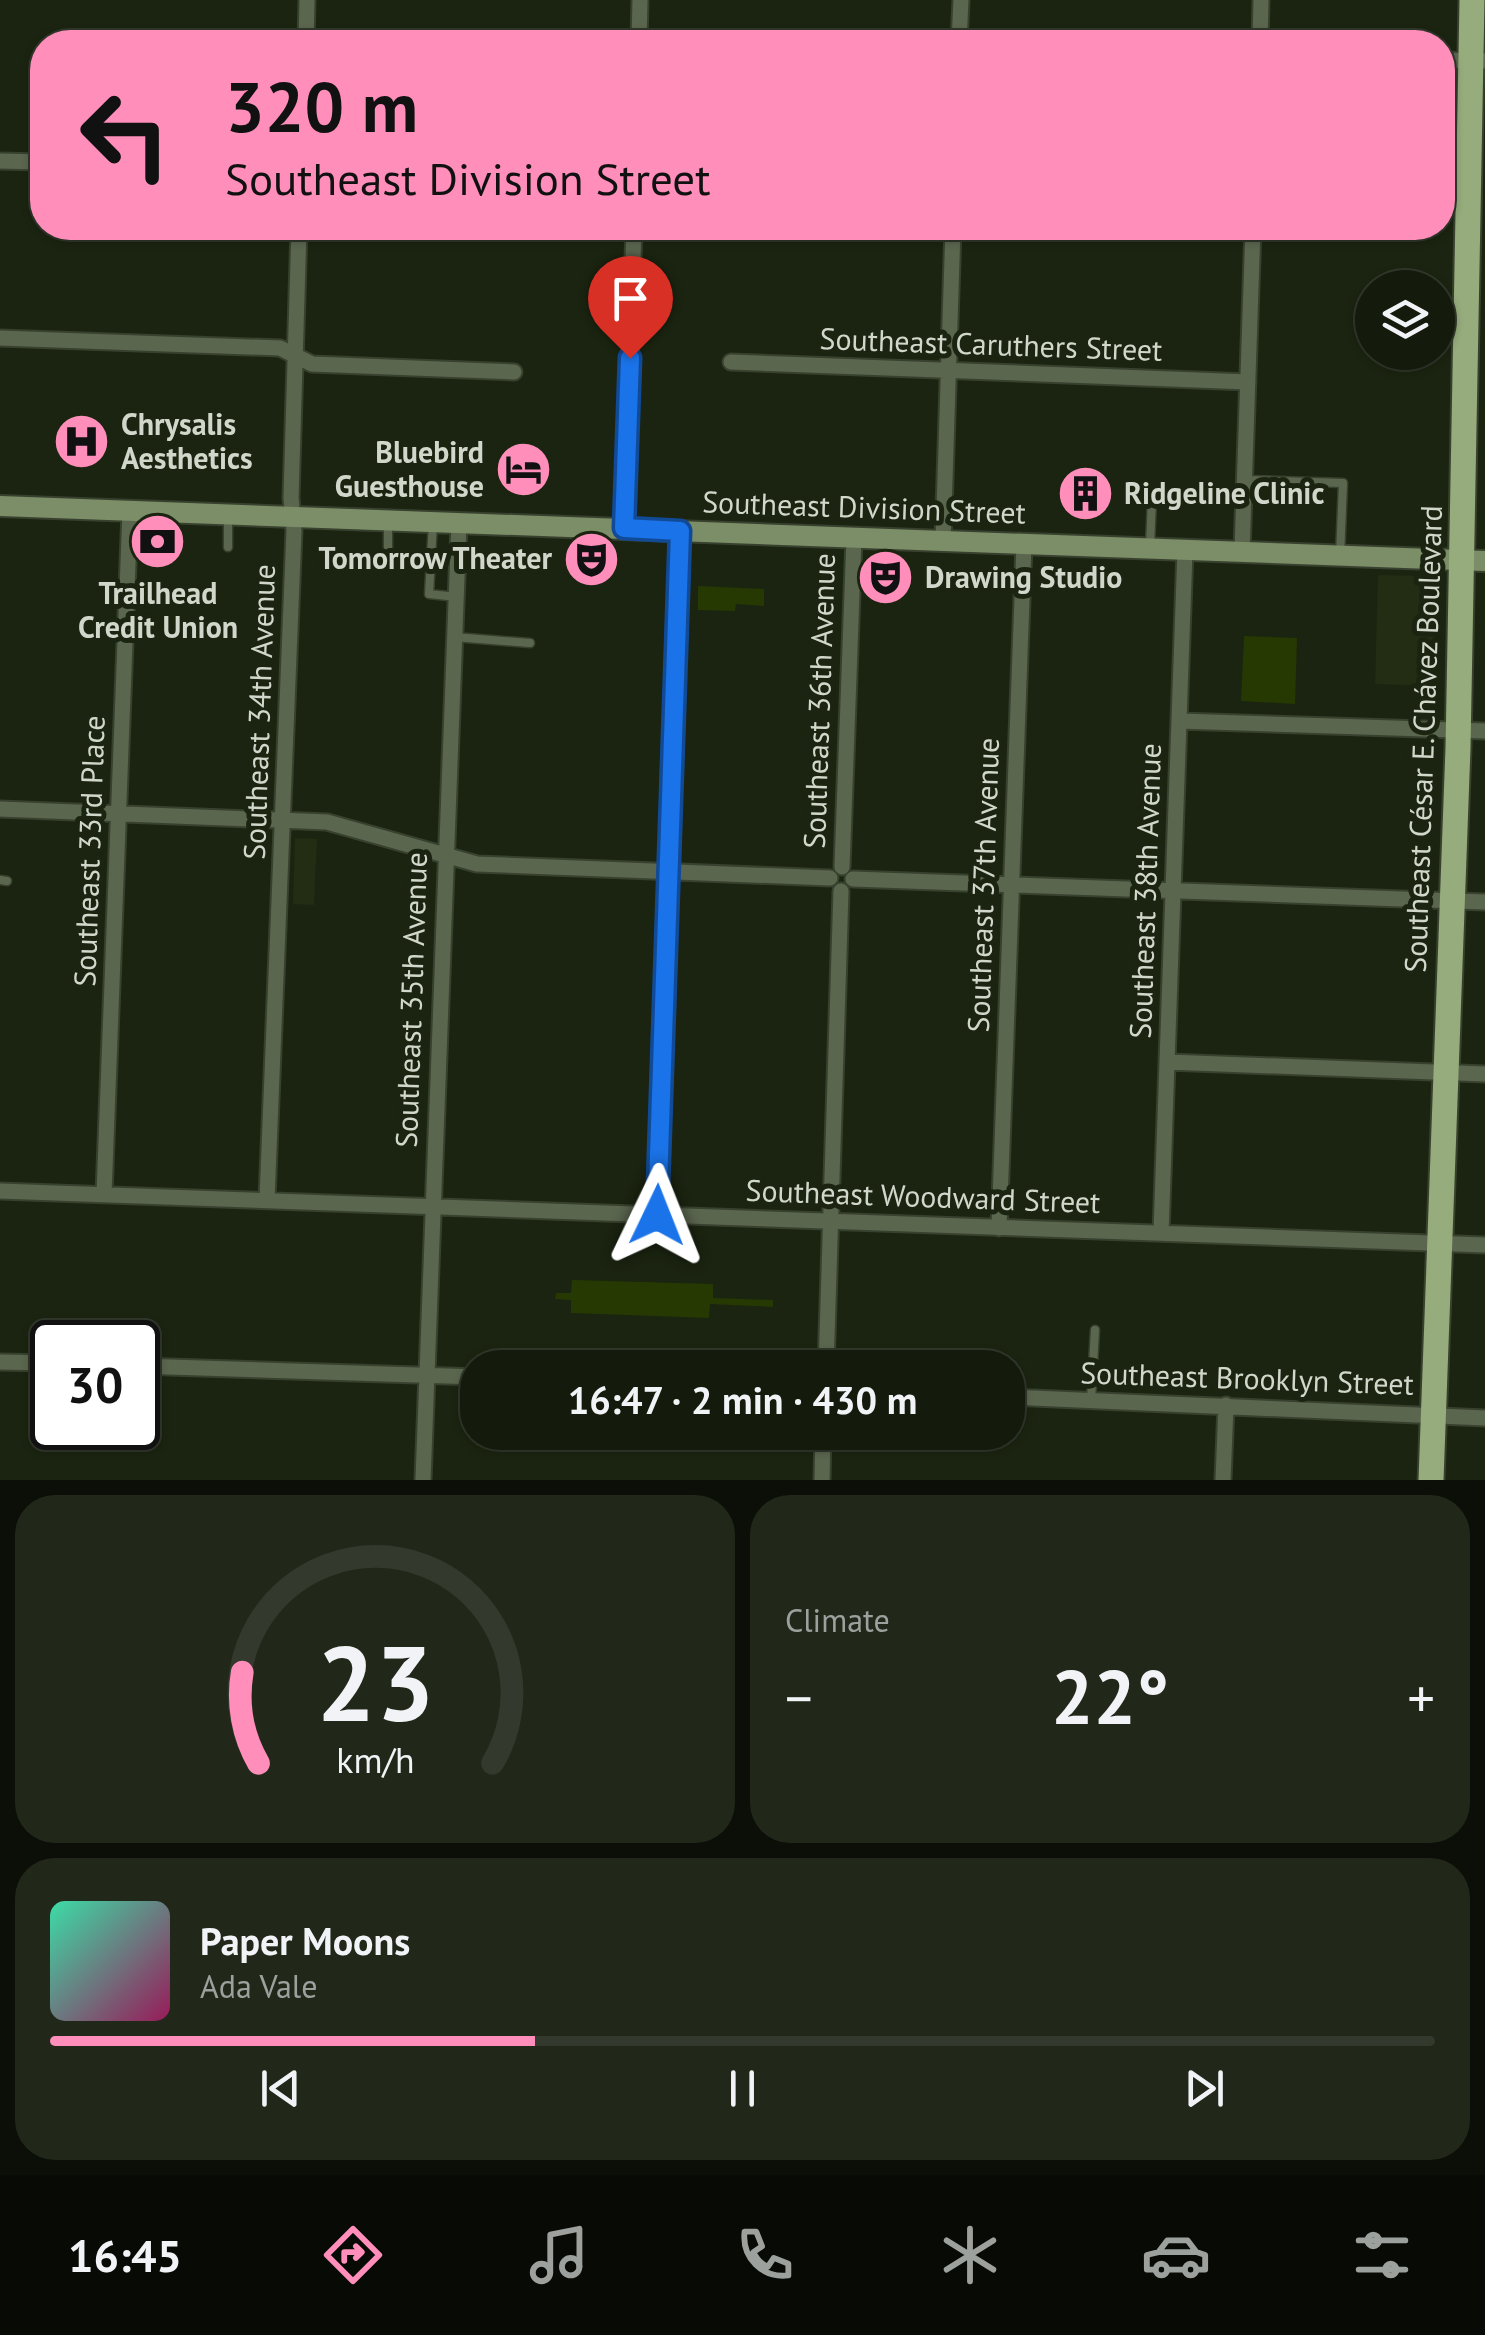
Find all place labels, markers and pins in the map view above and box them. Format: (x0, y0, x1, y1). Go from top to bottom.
pin (588, 256, 673, 359)
place label: Chrysalis Aesthetics (121, 404, 253, 477)
hospital icon: Chrysalis Aesthetics (52, 412, 112, 472)
place label: Bluebird Guesthouse (335, 432, 484, 505)
hotel icon: Bluebird Guesthouse (493, 440, 553, 500)
building icon: Ridgeline Clinic (1055, 464, 1115, 524)
place label: Ridgeline Clinic (1124, 473, 1324, 512)
bank icon: Trailhead Credit Union (128, 512, 188, 572)
theatre icon: Tomorrow Theater (561, 529, 621, 589)
place label: Tomorrow Theater (319, 538, 552, 577)
theatre icon: Drawing Studio (856, 548, 916, 608)
place label: Drawing Studio (925, 557, 1122, 596)
place label: Trailhead Credit Union (78, 573, 238, 646)

